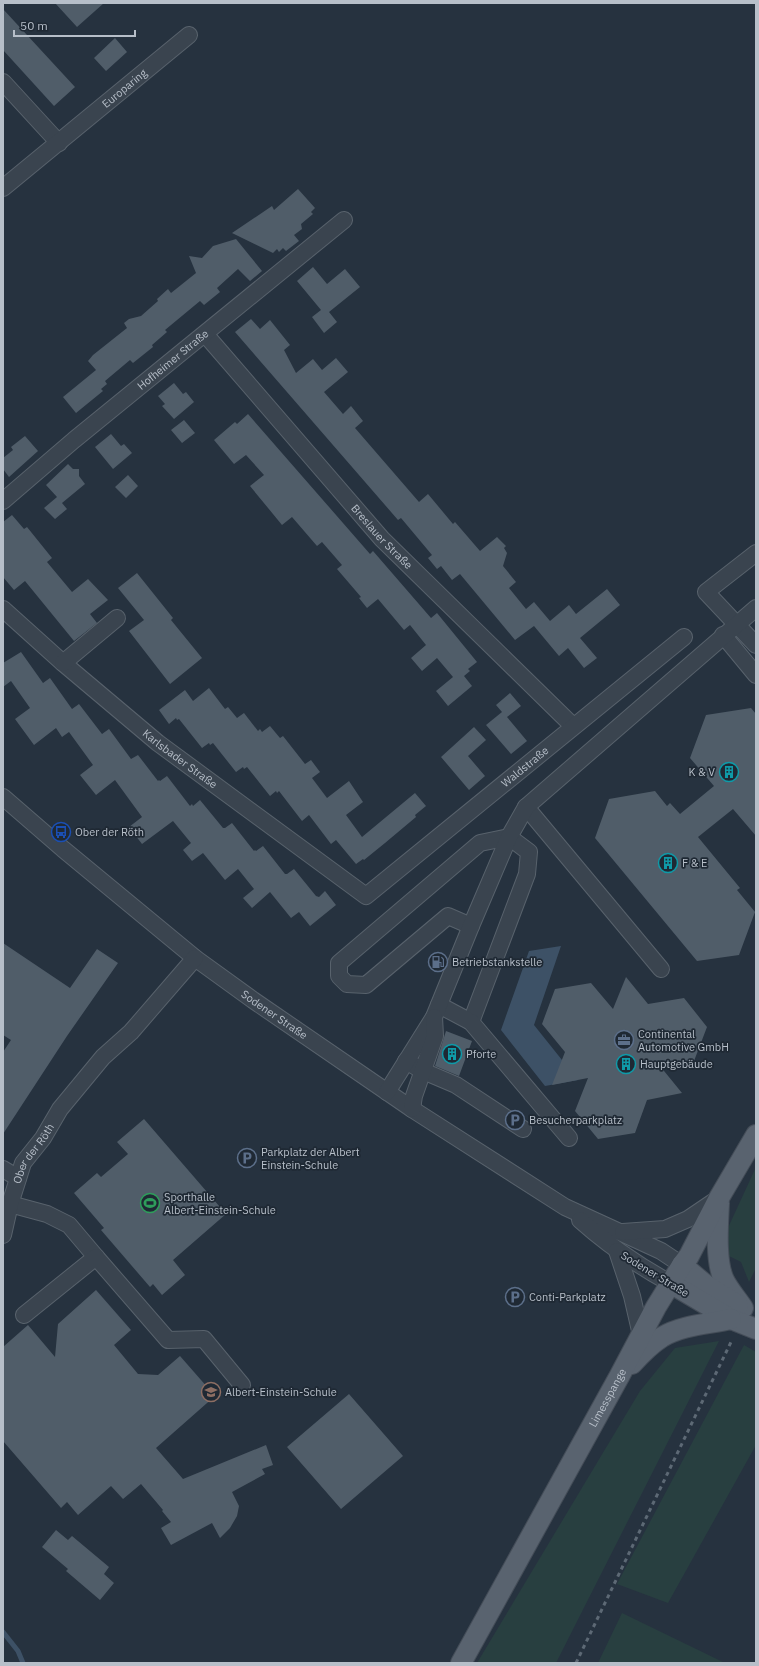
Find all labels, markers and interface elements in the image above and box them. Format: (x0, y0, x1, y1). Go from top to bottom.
scale bar (14, 12, 135, 38)
text: 50 m (20, 18, 48, 33)
street label: Europaring (99, 66, 150, 111)
street label: Hofheimer Straße (134, 326, 211, 393)
street label: Breslauer Straße (348, 501, 415, 572)
street label: Karlsbader Straße (140, 726, 220, 791)
street label: Waldstraße (498, 743, 551, 790)
building icon: K & V (718, 761, 740, 783)
place label: K & V (689, 765, 715, 779)
bus stop icon: Ober der Röth (50, 821, 72, 843)
place label: Ober der Röth (75, 825, 144, 839)
building icon: F & E (657, 852, 679, 874)
place label: F & E (682, 856, 707, 870)
fuel station icon: Betriebstankstelle (427, 951, 449, 973)
place label: Betriebstankstelle (452, 955, 542, 969)
street label: Sodener Straße (239, 987, 310, 1042)
place label: Continental Automotive GmbH (638, 1027, 729, 1054)
office icon: Continental Automotive GmbH (613, 1029, 635, 1051)
building icon: Pforte (441, 1043, 463, 1065)
place label: Pforte (466, 1047, 496, 1061)
building icon: Hauptgebäude (615, 1053, 637, 1075)
place label: Hauptgebäude (640, 1057, 713, 1071)
parking icon: Besucherparkplatz (504, 1109, 526, 1131)
place label: Besucherparkplatz (529, 1113, 622, 1127)
street label: Ober der Röth (10, 1121, 57, 1185)
place label: Parkplatz der Albert Einstein-Schule (261, 1145, 360, 1172)
parking icon: Parkplatz der Albert Einstein-Schule (236, 1147, 258, 1169)
place label: Sporthalle Albert-Einstein-Schule (164, 1190, 276, 1217)
sports icon: Sporthalle Albert-Einstein-Schule (139, 1192, 161, 1214)
street label: Sodener Straße (618, 1248, 692, 1300)
parking icon: Conti-Parkplatz (504, 1286, 526, 1308)
place label: Conti-Parkplatz (529, 1290, 606, 1304)
street label: Limesspange (586, 1366, 629, 1430)
school or university icon: Albert-Einstein-Schule (200, 1381, 222, 1403)
place label: Albert-Einstein-Schule (225, 1385, 337, 1399)

